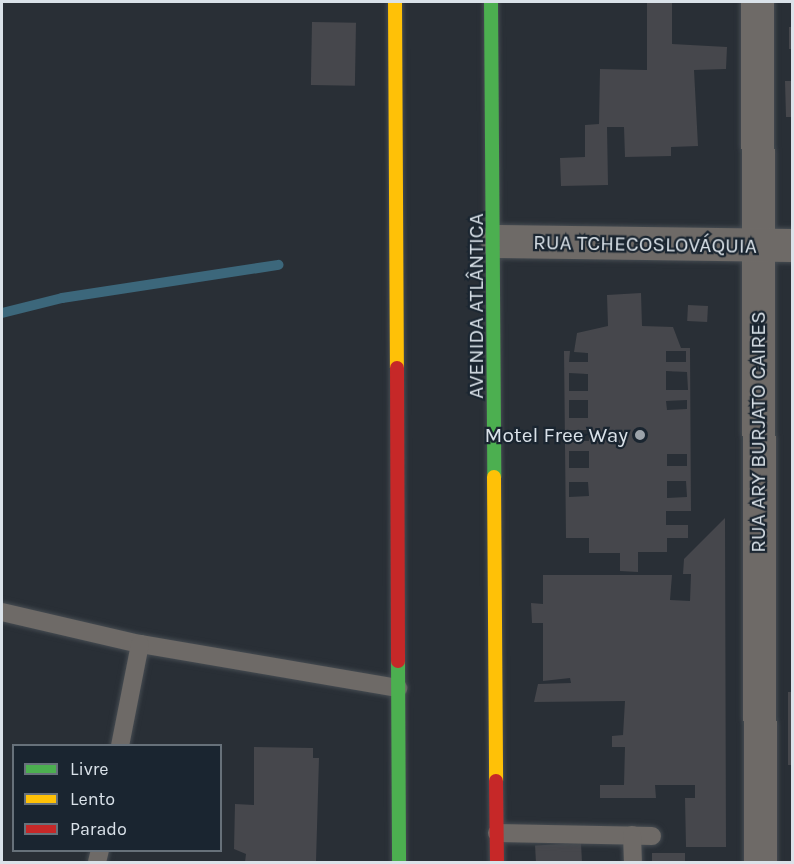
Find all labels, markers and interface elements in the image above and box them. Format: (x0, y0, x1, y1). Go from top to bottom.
street label: AVENIDA ATLÂNTICA (463, 213, 489, 399)
street label: RUA TCHECOSLOVÁQUIA (533, 229, 757, 259)
street label: RUA ARY BURJATO CAIRES (745, 311, 771, 553)
place label: Motel Free Way (485, 422, 628, 448)
marker: Motel Free Way (633, 428, 647, 442)
legend (12, 744, 222, 852)
text: Livre (70, 758, 109, 780)
text: Lento (70, 788, 115, 810)
text: Parado (70, 818, 127, 840)

